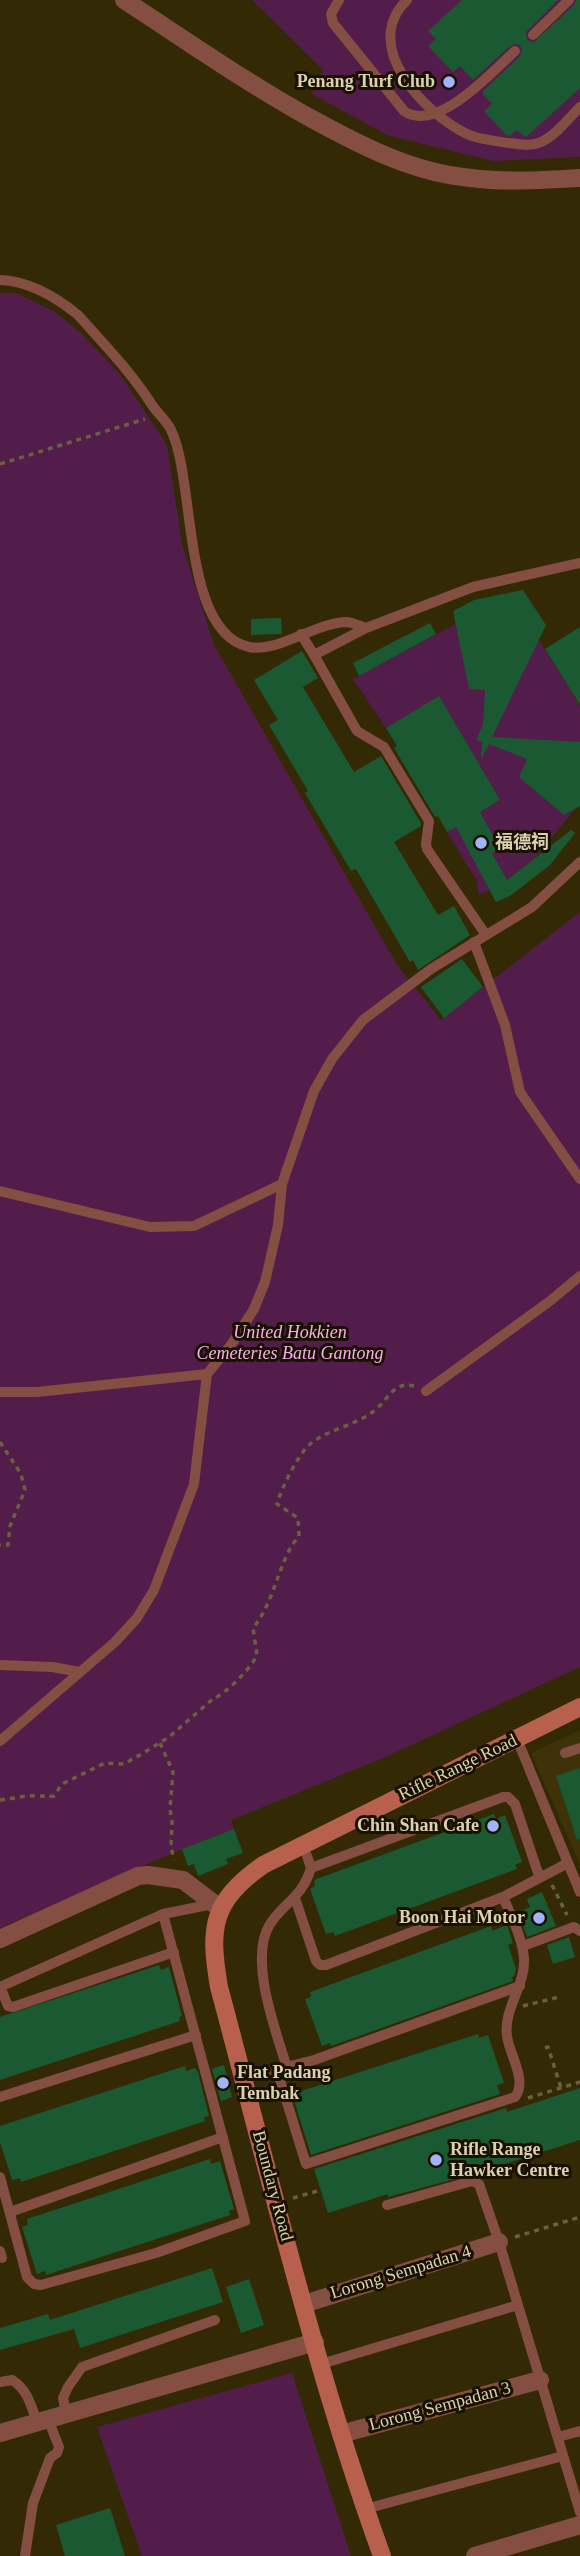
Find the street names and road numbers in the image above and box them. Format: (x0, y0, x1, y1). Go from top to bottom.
street label: Rifle Range Road (395, 1730, 521, 1806)
street label: Boundary Road (247, 2128, 297, 2244)
street label: Lorong Sempadan 4 (328, 2241, 474, 2305)
street label: Lorong Sempadan 3 (367, 2378, 513, 2436)

